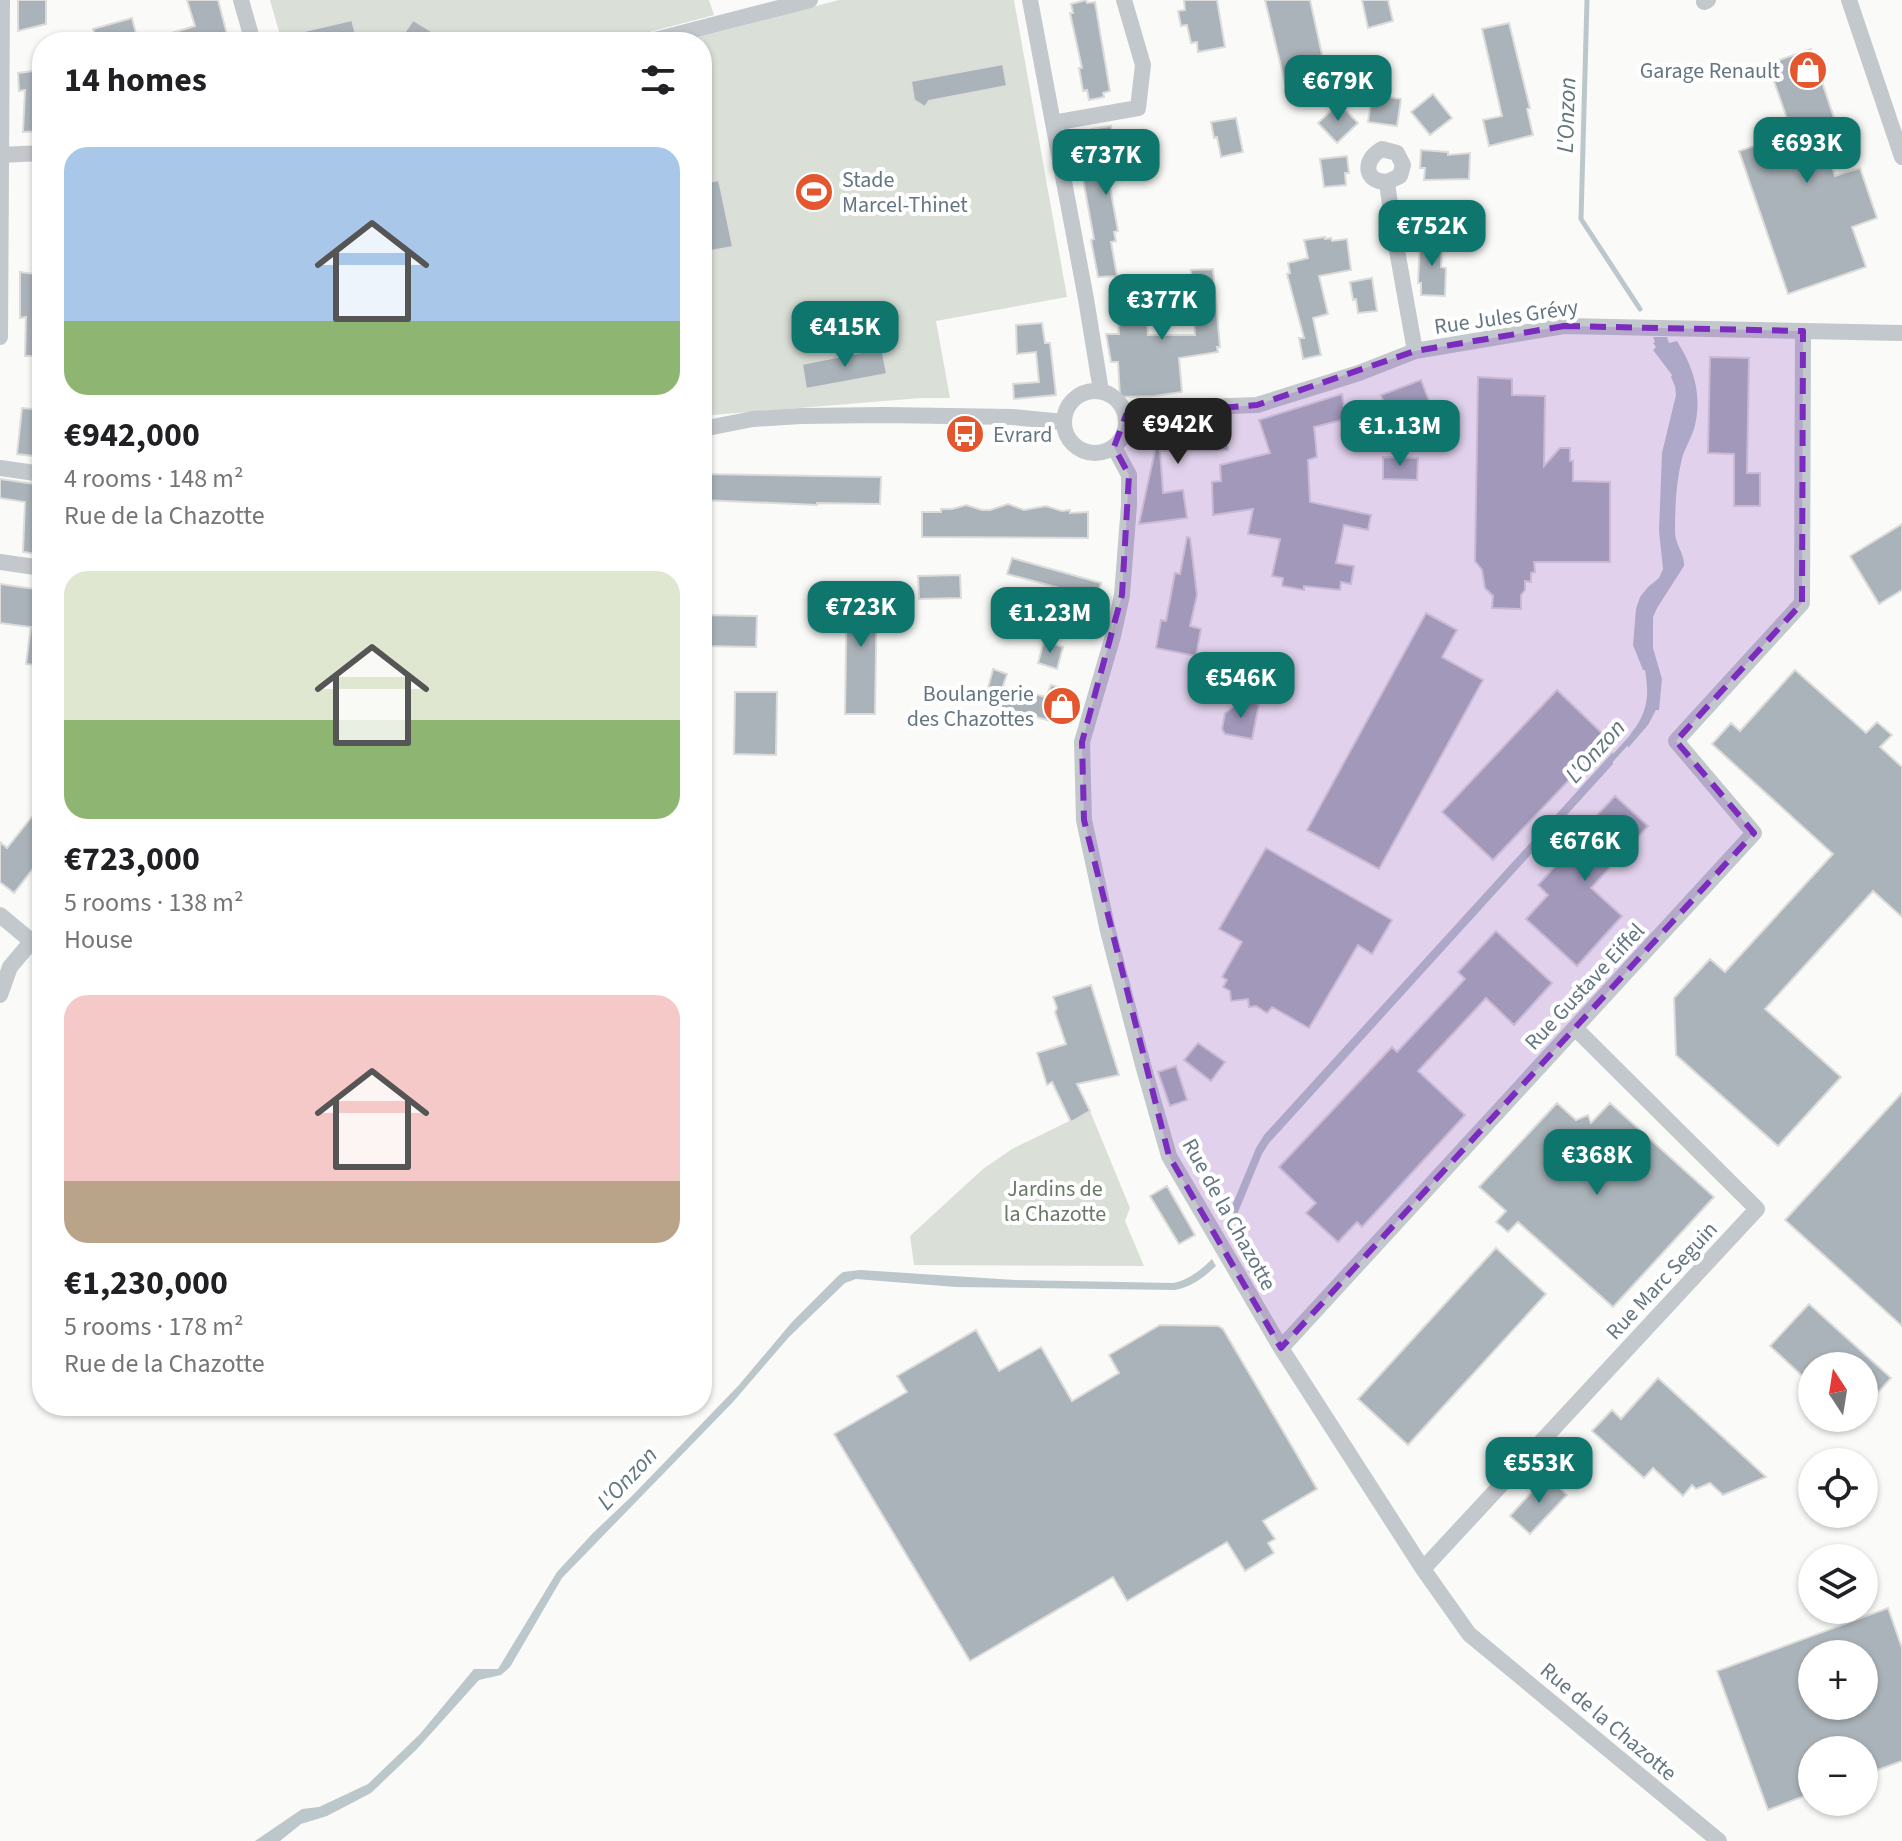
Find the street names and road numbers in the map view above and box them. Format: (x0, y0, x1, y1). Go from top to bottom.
street label: Rue Jules Grévy (1432, 291, 1581, 343)
street label: Rue Gustave Eiffel (1517, 916, 1652, 1057)
street label: Rue de la Chazotte (1174, 1132, 1284, 1297)
street label: Rue Marc Seguin (1598, 1214, 1725, 1347)
street label: Rue de la Chazotte (1533, 1655, 1684, 1789)

